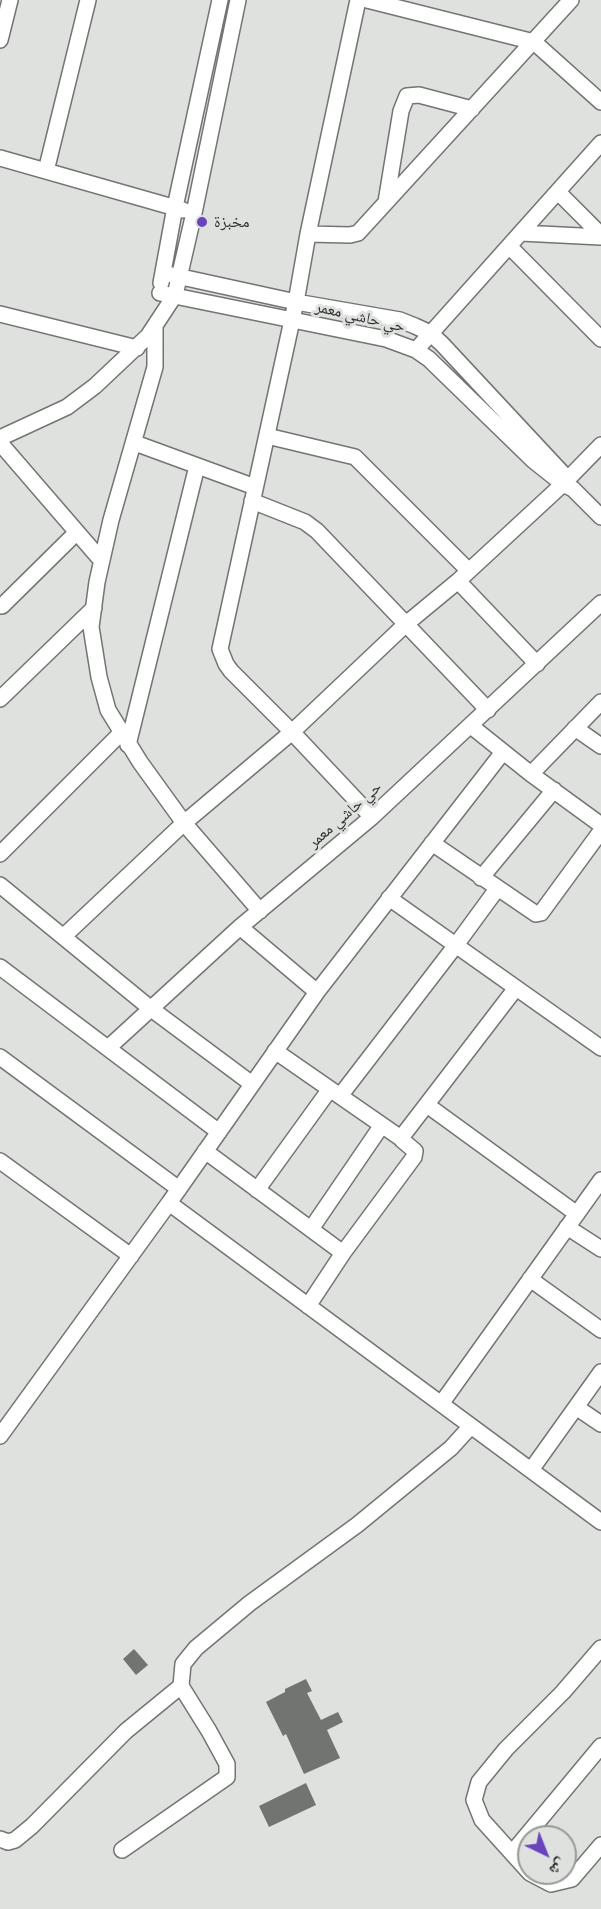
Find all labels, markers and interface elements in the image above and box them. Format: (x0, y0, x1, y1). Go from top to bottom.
place label: مخبزة (214, 212, 250, 232)
marker: مخبزة (195, 215, 209, 229)
street label: حي حاشي معمر (313, 297, 407, 337)
street label: حي حاشي معمر (304, 778, 386, 852)
north arrow (517, 1825, 577, 1885)
text: ش (546, 1854, 571, 1880)

